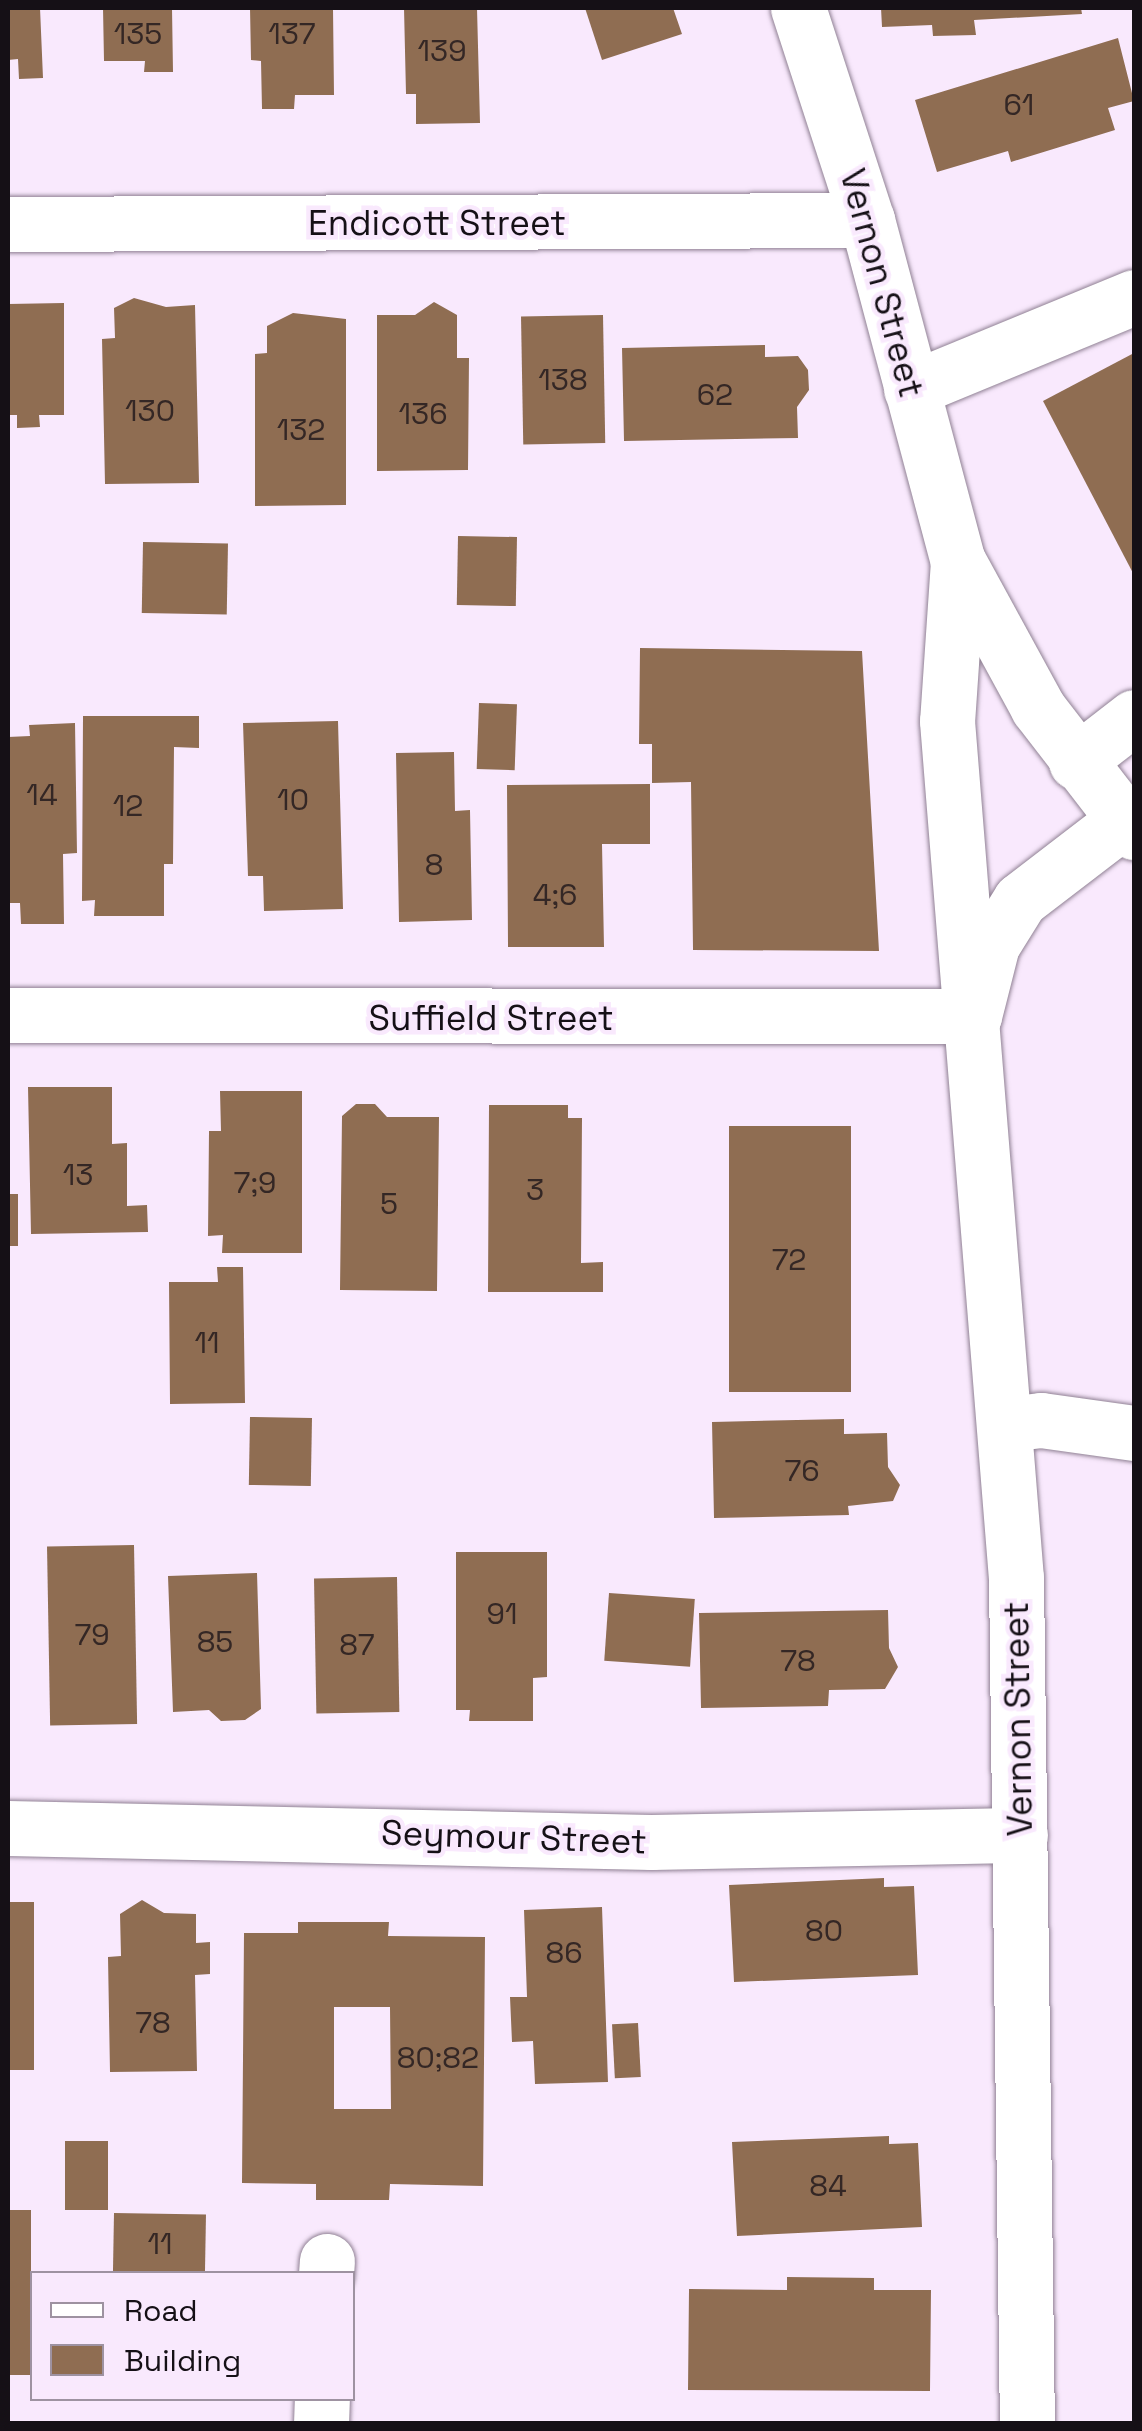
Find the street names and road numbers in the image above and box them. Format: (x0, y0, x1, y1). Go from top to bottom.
street label: Vernon Street (831, 164, 933, 402)
street label: Endicott Street (308, 202, 566, 244)
street label: Suffield Street (368, 997, 614, 1039)
street label: Vernon Street (995, 1601, 1041, 1837)
street label: Seymour Street (380, 1811, 648, 1863)

